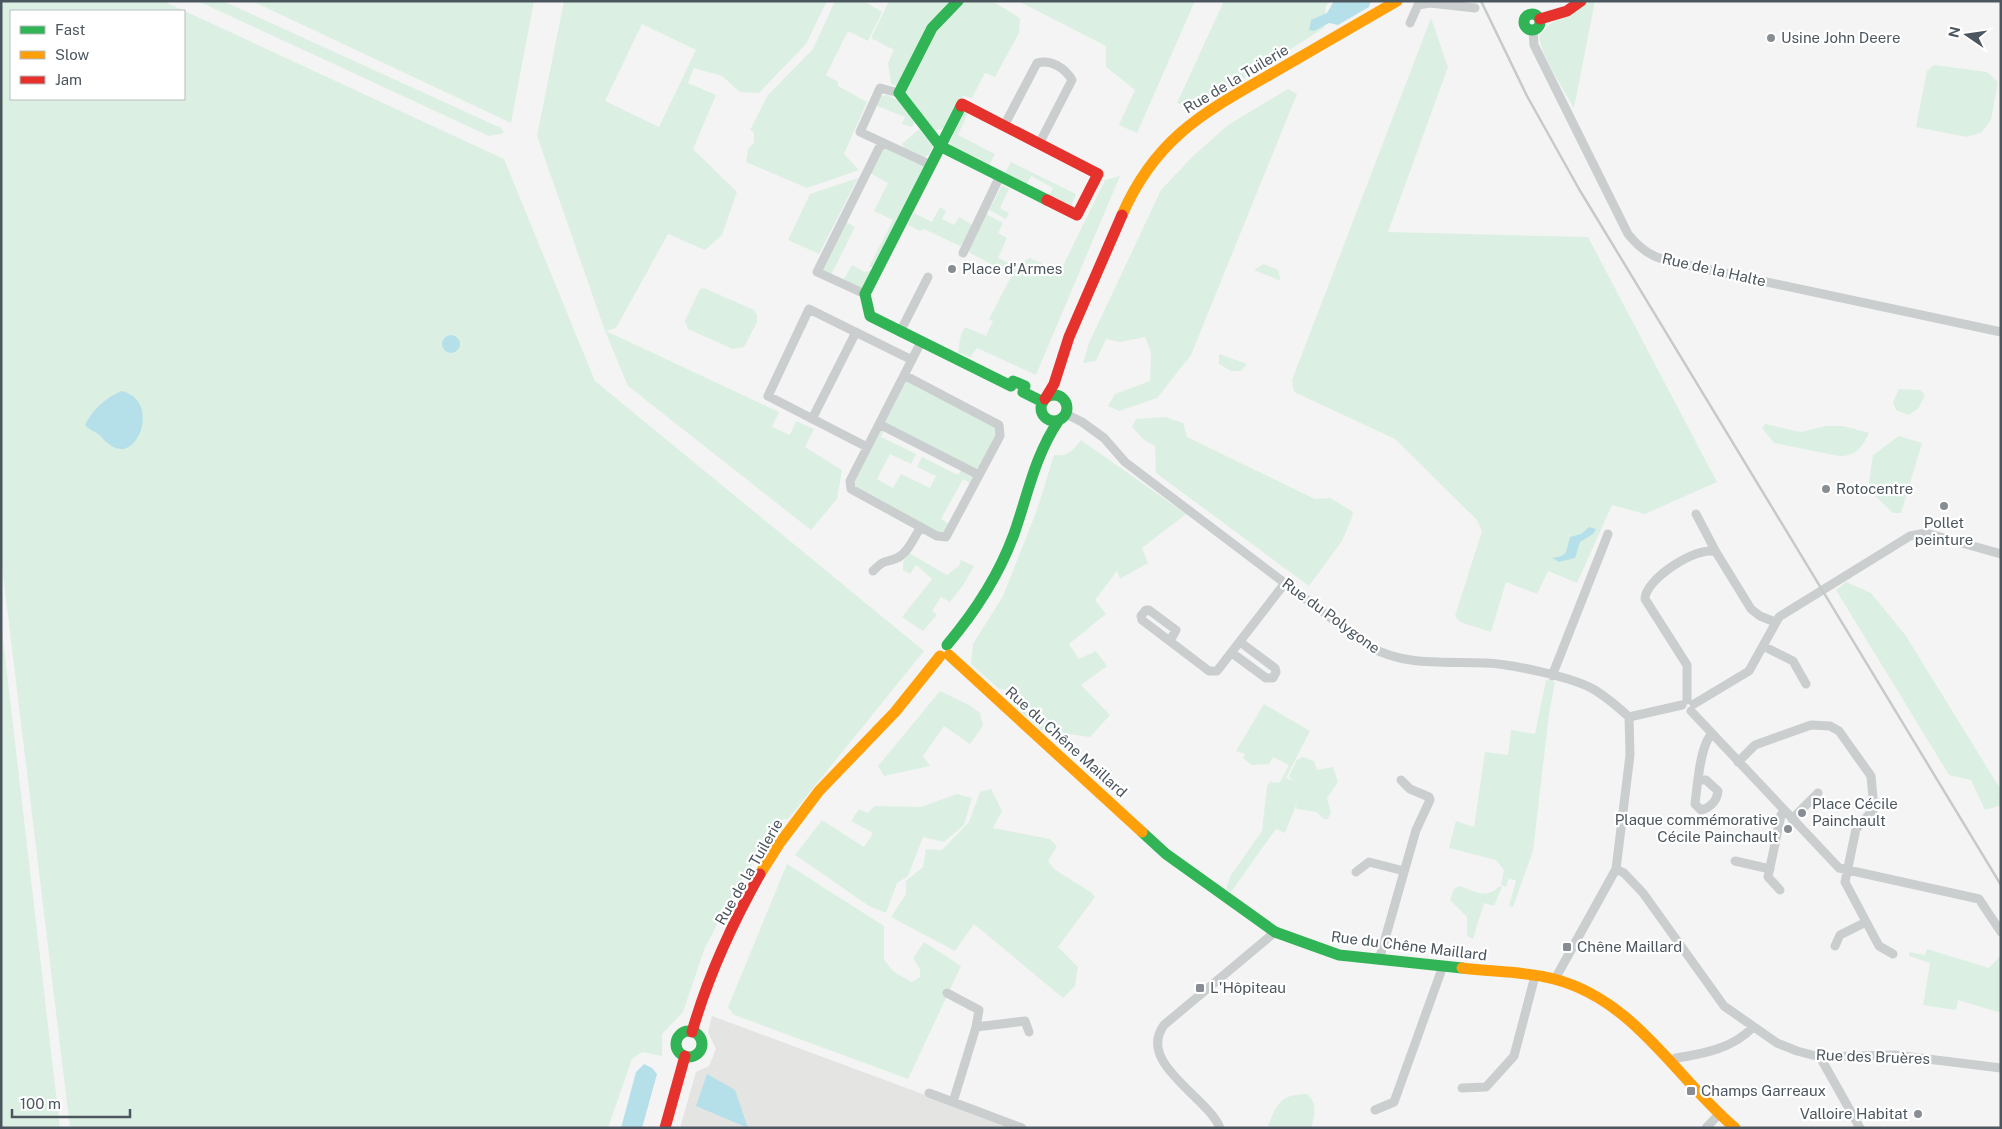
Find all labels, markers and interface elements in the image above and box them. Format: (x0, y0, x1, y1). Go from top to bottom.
legend (10, 10, 185, 100)
north arrow (1942, 10, 1992, 60)
text: Fast (55, 21, 85, 38)
text: N (1945, 25, 1963, 39)
place label: Usine John Deere (1781, 29, 1901, 46)
marker: Usine John Deere (1765, 32, 1777, 44)
street label: Rue de la Tuilerie (1180, 41, 1291, 117)
text: Slow (55, 46, 90, 63)
text: Jam (55, 71, 82, 88)
street label: Rue de la Halte (1661, 249, 1768, 290)
place label: Place d'Armes (962, 260, 1062, 277)
marker: Place d'Armes (946, 263, 958, 275)
place label: Rotocentre (1836, 480, 1913, 497)
marker: Rotocentre (1820, 483, 1832, 495)
marker: Pollet peinture (1938, 500, 1950, 512)
place label: Pollet peinture (1915, 514, 1973, 548)
street label: Rue du Polygone (1279, 574, 1383, 657)
street label: Rue du Chêne Maillard (1002, 683, 1130, 801)
place label: Place Cécile Painchault (1812, 795, 1898, 829)
marker: Place Cécile Painchault (1796, 807, 1808, 819)
place label: Plaque commémorative Cécile Painchault (1615, 811, 1778, 845)
street label: Rue de la Tuilerie (711, 816, 786, 928)
marker: Plaque commémorative Cécile Painchault (1782, 823, 1794, 835)
street label: Rue du Chêne Maillard (1330, 927, 1488, 964)
place label: Chêne Maillard (1577, 938, 1682, 955)
marker: Chêne Maillard (1561, 941, 1573, 953)
place label: L'Hôpiteau (1210, 979, 1286, 996)
marker: L'Hôpiteau (1194, 982, 1206, 994)
street label: Rue des Bruères (1816, 1046, 1930, 1067)
place label: Champs Garreaux (1701, 1082, 1826, 1099)
marker: Champs Garreaux (1685, 1085, 1697, 1097)
scale bar (12, 1086, 130, 1118)
text: 100 m (20, 1095, 61, 1112)
place label: Valloire Habitat (1800, 1105, 1908, 1122)
marker: Valloire Habitat (1912, 1108, 1924, 1120)

